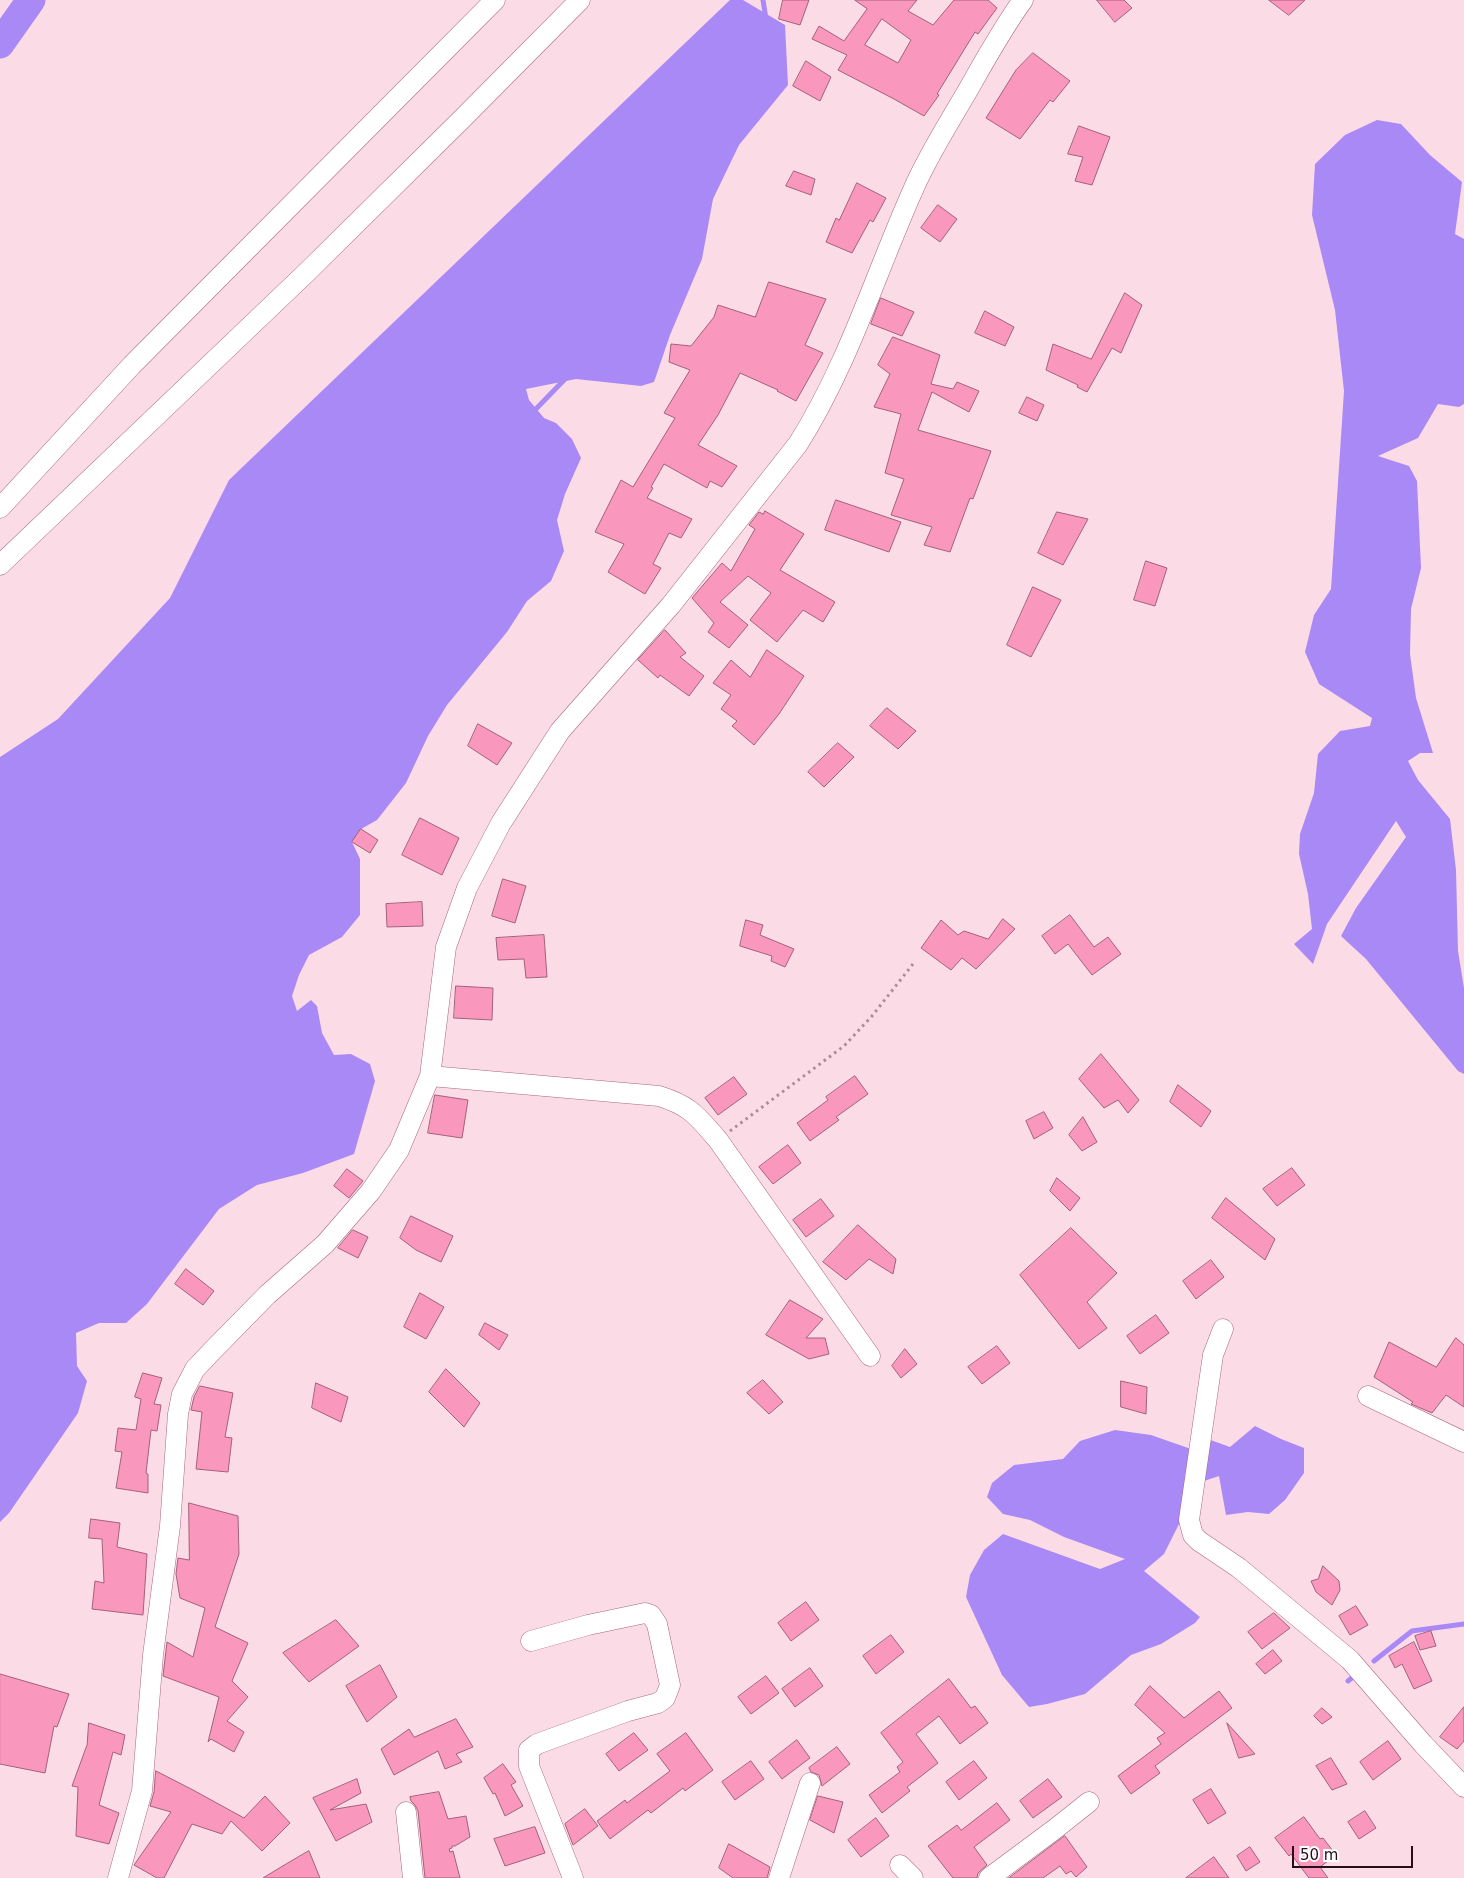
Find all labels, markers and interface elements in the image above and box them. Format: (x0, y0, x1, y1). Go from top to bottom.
scale bar (1294, 1836, 1415, 1868)
text: 50 m (1300, 1846, 1338, 1864)

